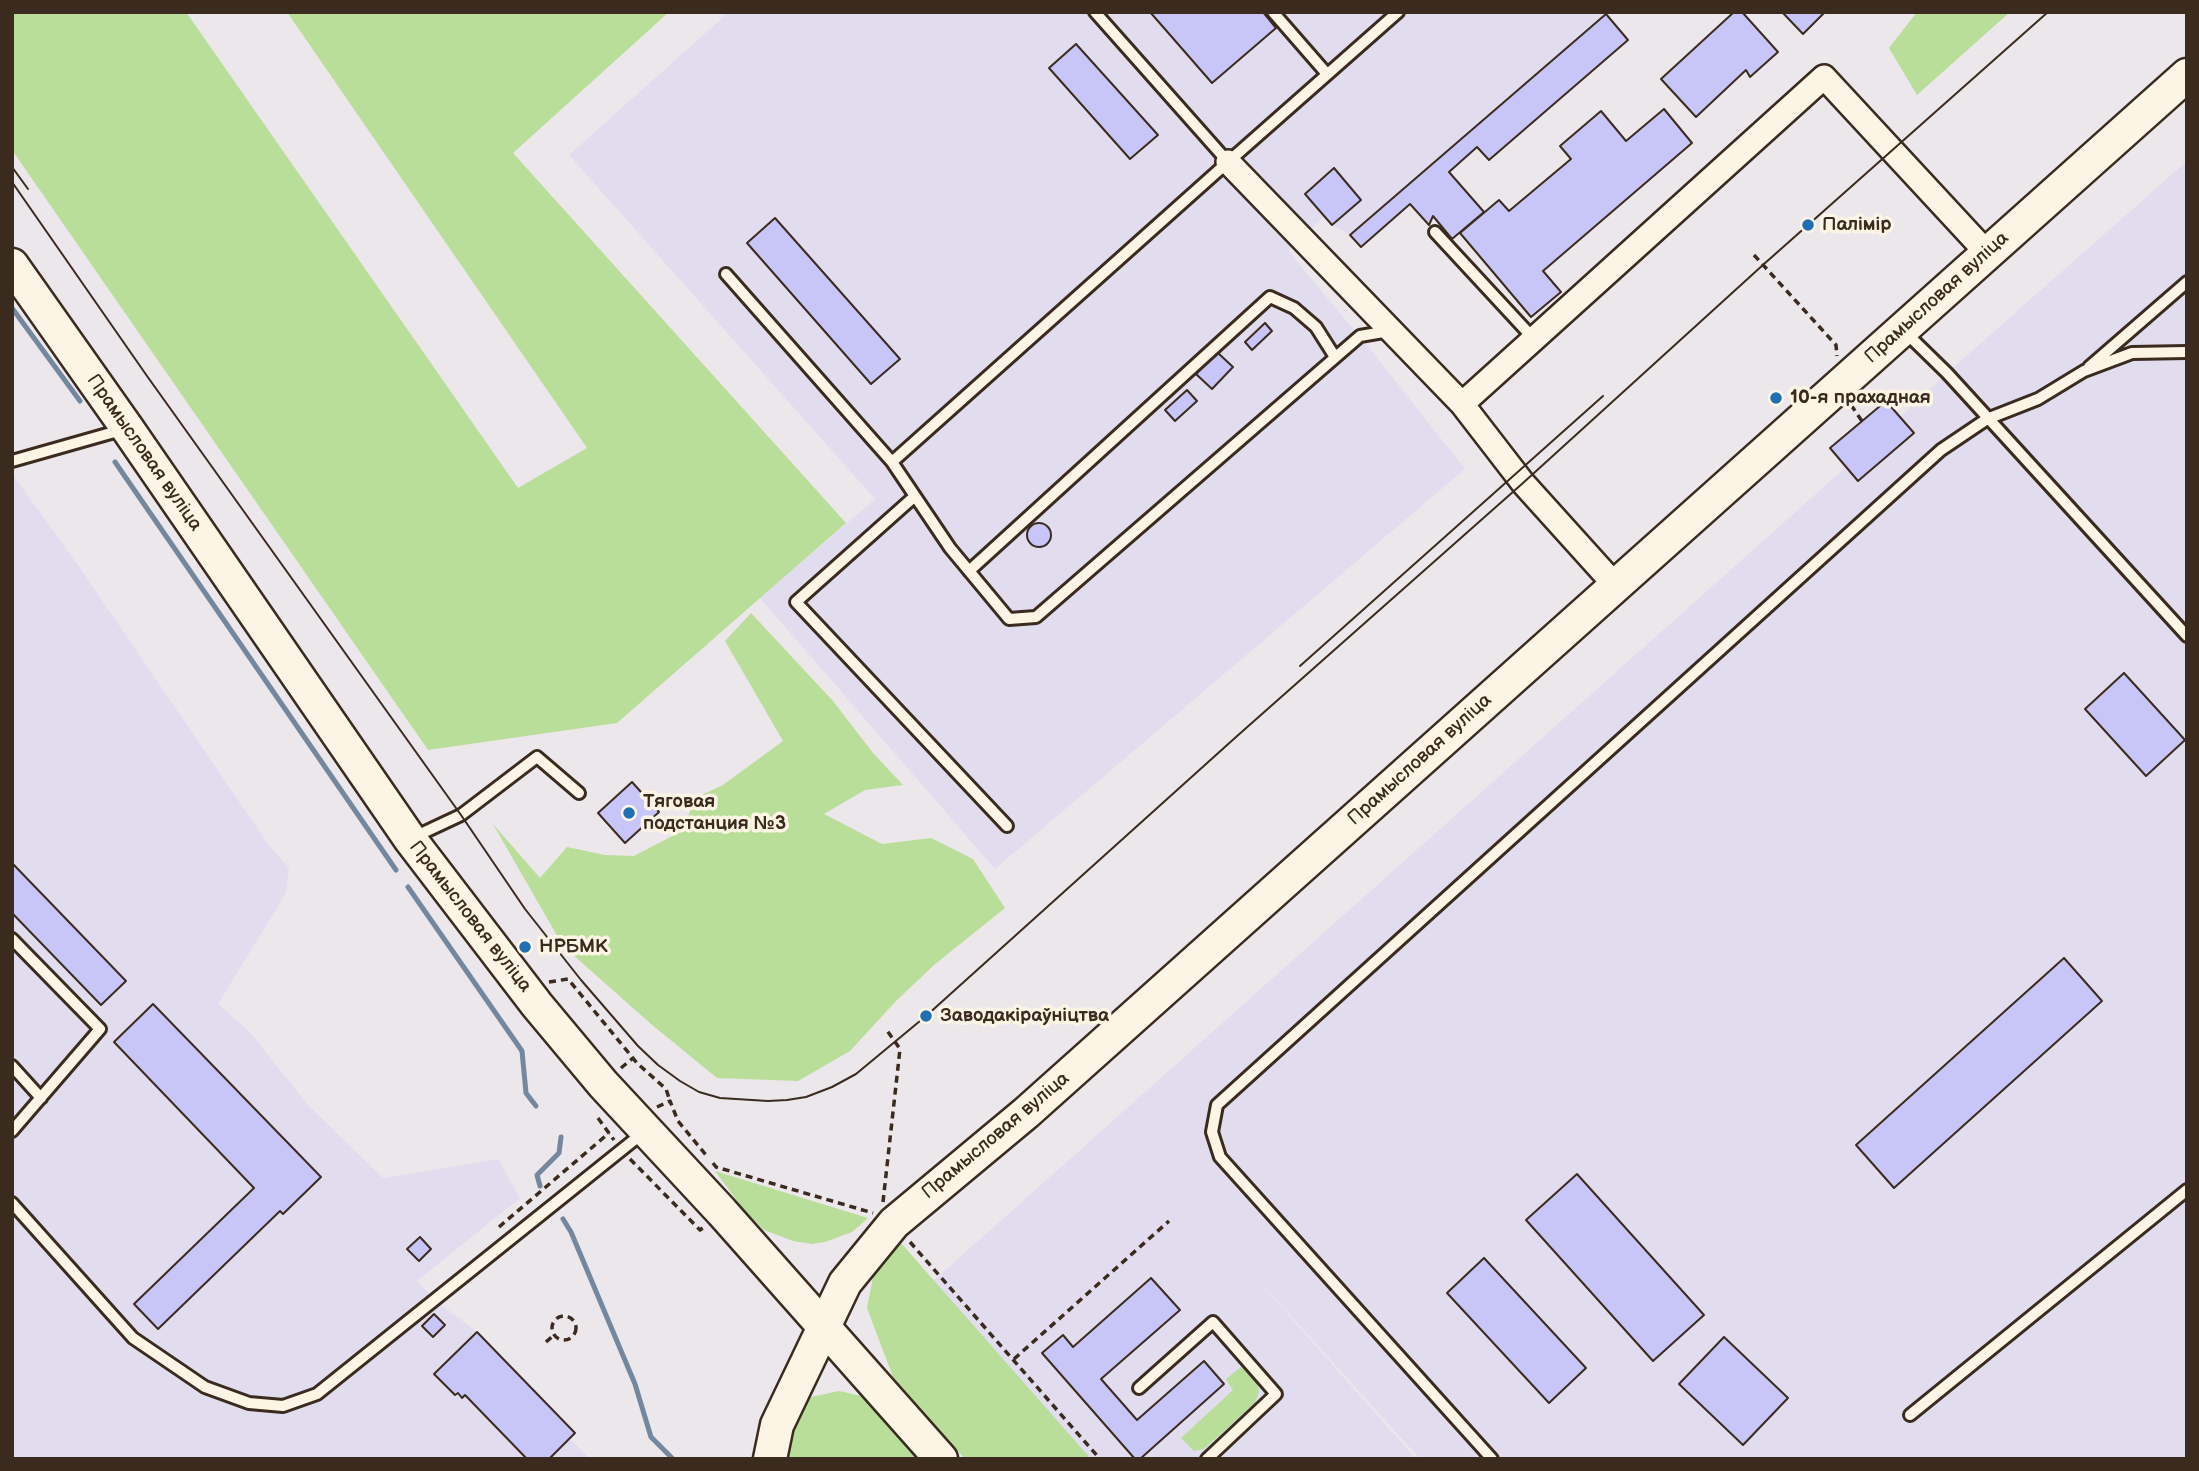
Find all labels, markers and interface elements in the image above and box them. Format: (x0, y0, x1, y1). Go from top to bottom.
place label: Палімір (1822, 214, 1892, 236)
marker: Палімір (1800, 217, 1816, 233)
street label: Прамысловая вуліца (1860, 227, 2014, 369)
street label: Прамысловая вуліца (81, 370, 207, 536)
place label: 10-я прахадная (1790, 387, 1931, 409)
marker: 10-я прахадная (1768, 390, 1784, 406)
street label: Прамысловая вуліца (1343, 689, 1497, 831)
place label: Тяговая подстанция №3 (643, 791, 786, 835)
marker: Тяговая подстанция №3 (621, 805, 637, 821)
street label: Прамысловая вуліца (404, 837, 536, 997)
place label: НРБМК (539, 936, 608, 958)
marker: НРБМК (517, 939, 533, 955)
place label: Заводакіраўніцтва (940, 1005, 1109, 1027)
marker: Заводакіраўніцтва (918, 1008, 934, 1024)
street label: Прамысловая вуліца (917, 1068, 1075, 1204)

